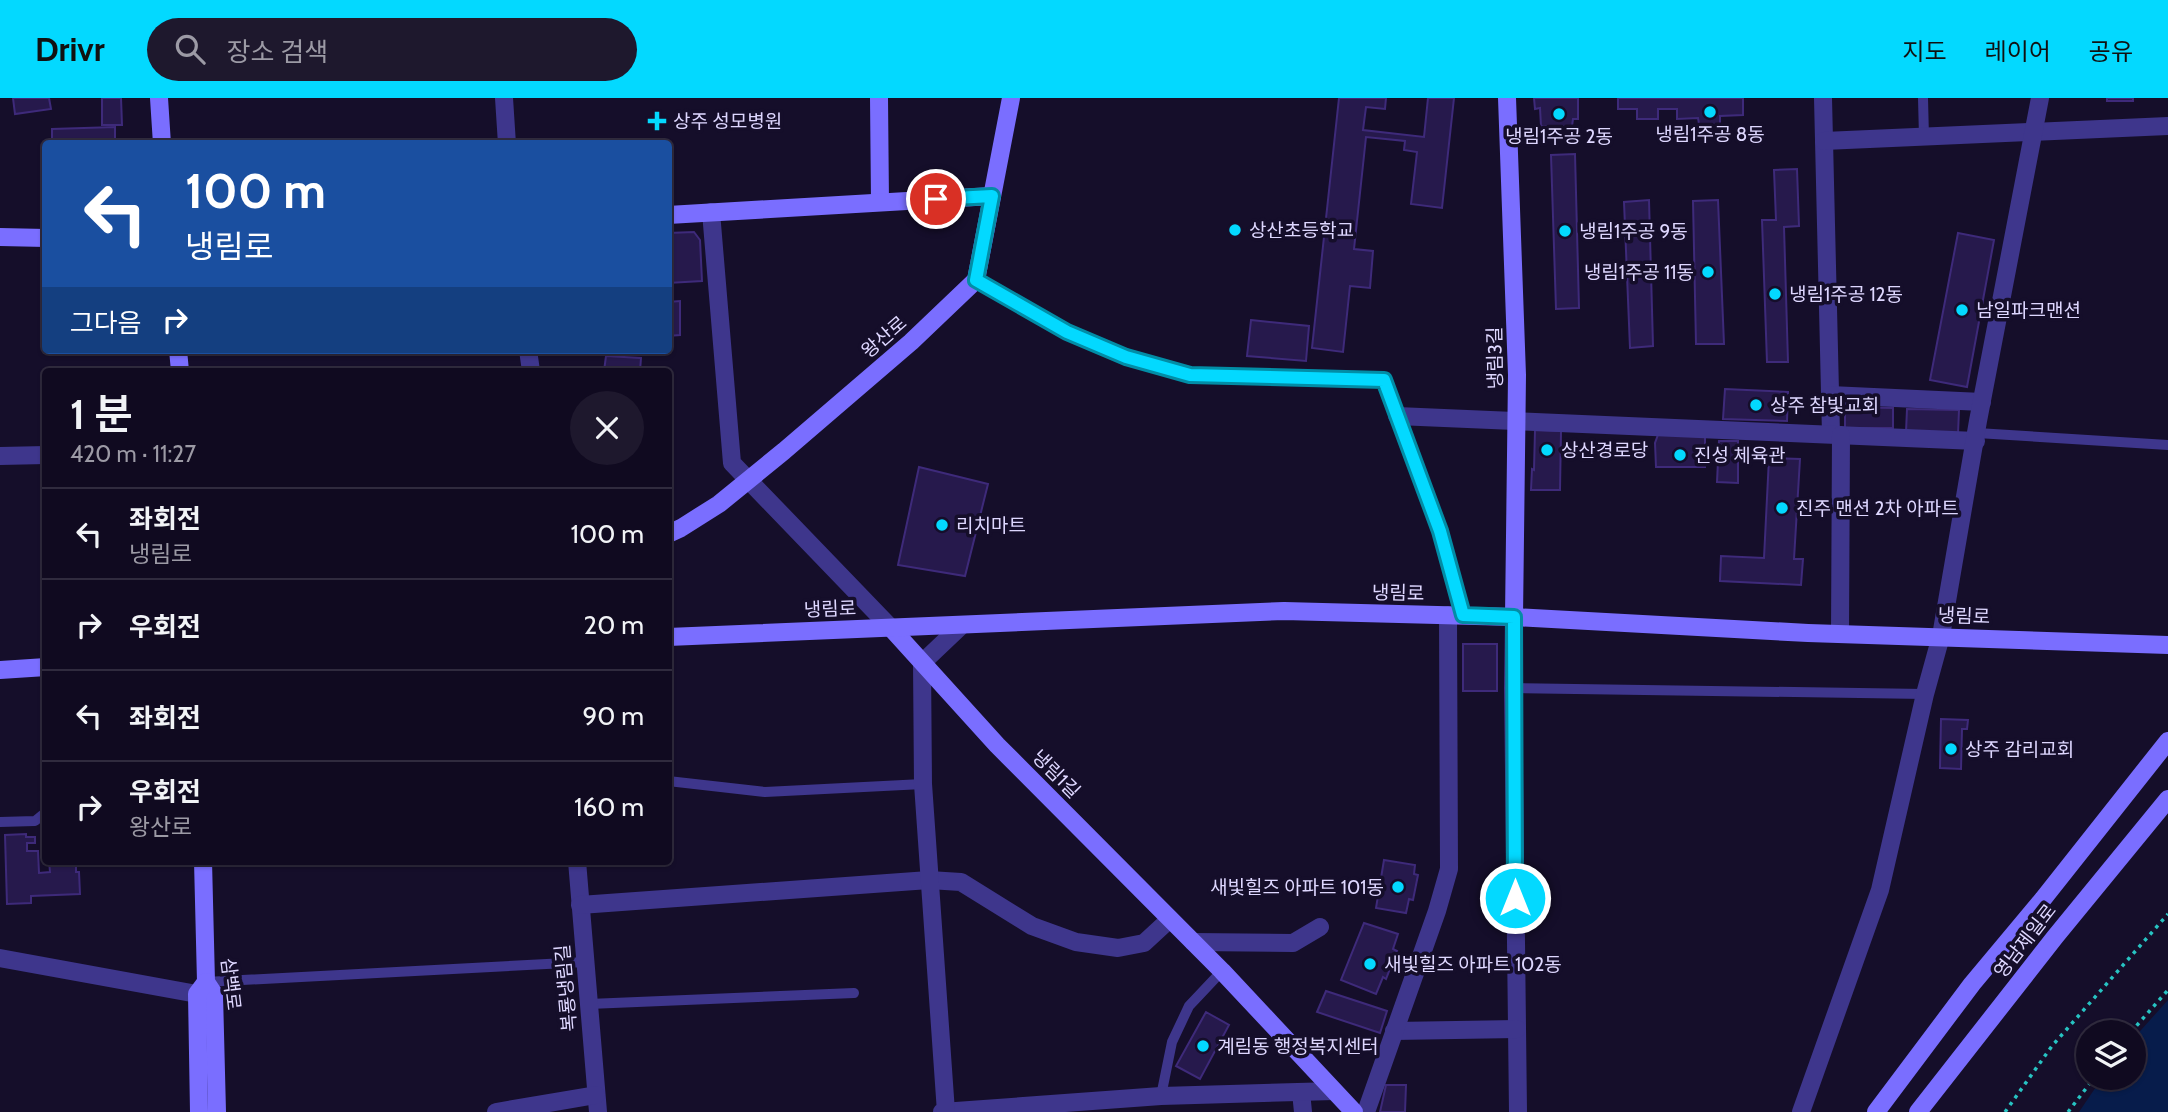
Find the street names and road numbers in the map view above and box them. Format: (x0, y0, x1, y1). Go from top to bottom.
street label: 왕산로 (857, 311, 911, 363)
street label: 냉림3길 (1483, 326, 1507, 390)
street label: 냉림로 (1372, 581, 1424, 605)
street label: 냉림로 (803, 597, 857, 621)
street label: 냉림로 (1937, 604, 1991, 628)
street label: 냉림1길 (1027, 745, 1085, 803)
street label: 영남제일로 (1989, 899, 2061, 983)
street label: 복룡냉림길 (551, 943, 581, 1033)
street label: 삼백로 (216, 957, 246, 1011)

